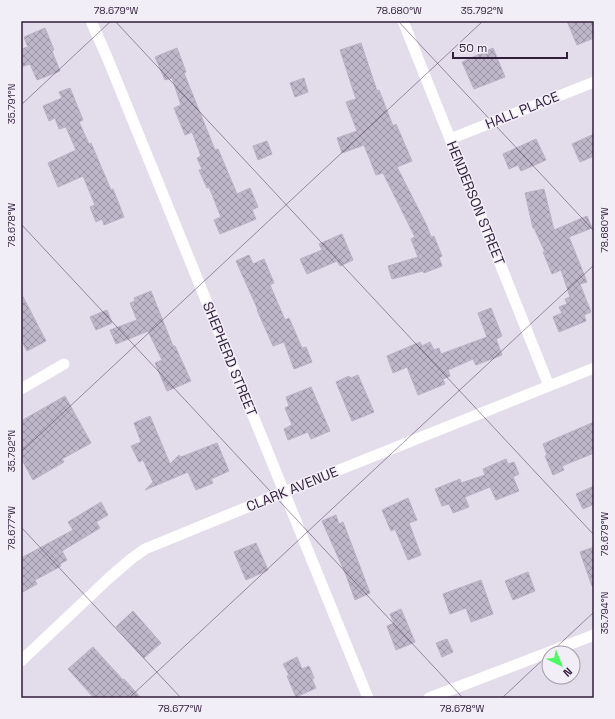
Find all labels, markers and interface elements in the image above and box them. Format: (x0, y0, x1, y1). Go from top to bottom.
text: 78.679°W (94, 4, 139, 17)
text: 78.680°W (376, 4, 422, 17)
text: 35.792°N (461, 4, 503, 17)
scale bar (453, 34, 567, 60)
text: 50 m (459, 40, 487, 56)
text: 35.791°N (5, 84, 18, 124)
street label: HALL PLACE (482, 87, 562, 133)
street label: HENDERSON STREET (443, 138, 509, 268)
text: 78.678°W (5, 202, 18, 247)
text: 78.680°W (598, 207, 611, 253)
street label: SHEPHERD STREET (199, 299, 261, 419)
text: 35.792°N (5, 430, 18, 472)
street label: CLARK AVENUE (243, 462, 341, 516)
text: 78.677°W (5, 506, 18, 550)
text: 78.679°W (598, 511, 611, 556)
text: 35.794°N (598, 592, 611, 634)
north arrow (541, 645, 581, 685)
text: N (560, 665, 575, 680)
text: 78.677°W (158, 702, 202, 715)
text: 78.678°W (440, 702, 485, 715)

